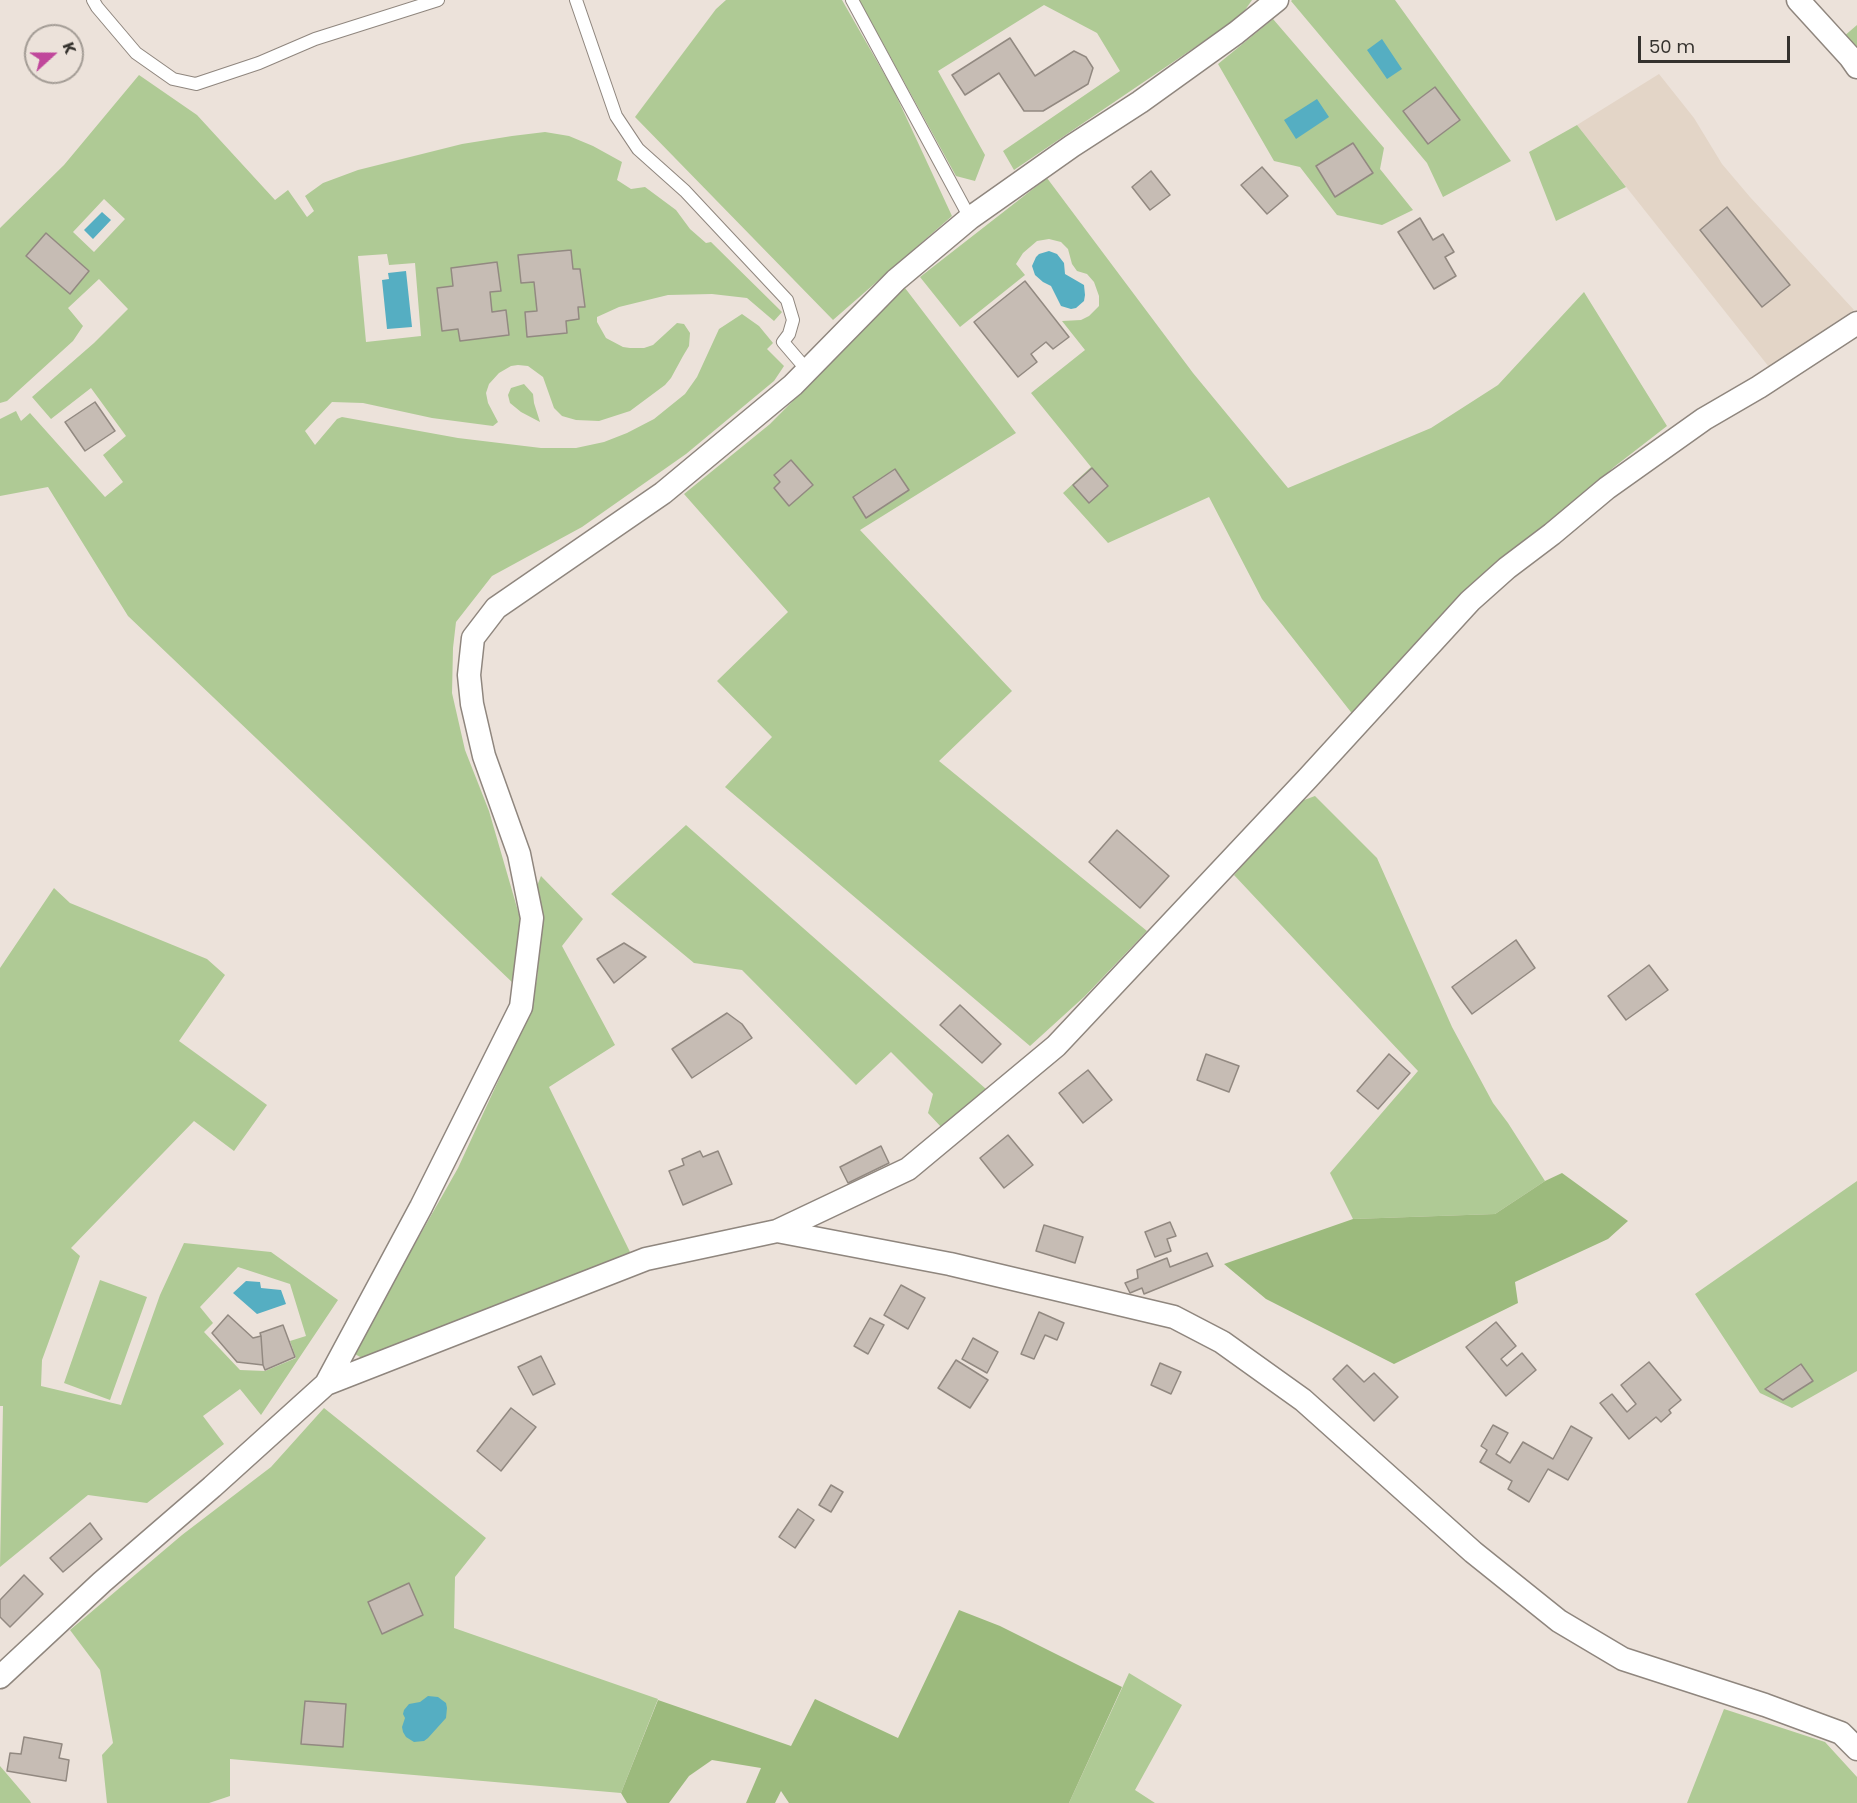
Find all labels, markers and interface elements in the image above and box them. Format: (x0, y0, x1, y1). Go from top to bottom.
north arrow (24, 24, 84, 84)
scale bar (1641, 24, 1792, 62)
text: 50 m (1649, 34, 1695, 59)
text: K (57, 39, 82, 57)

